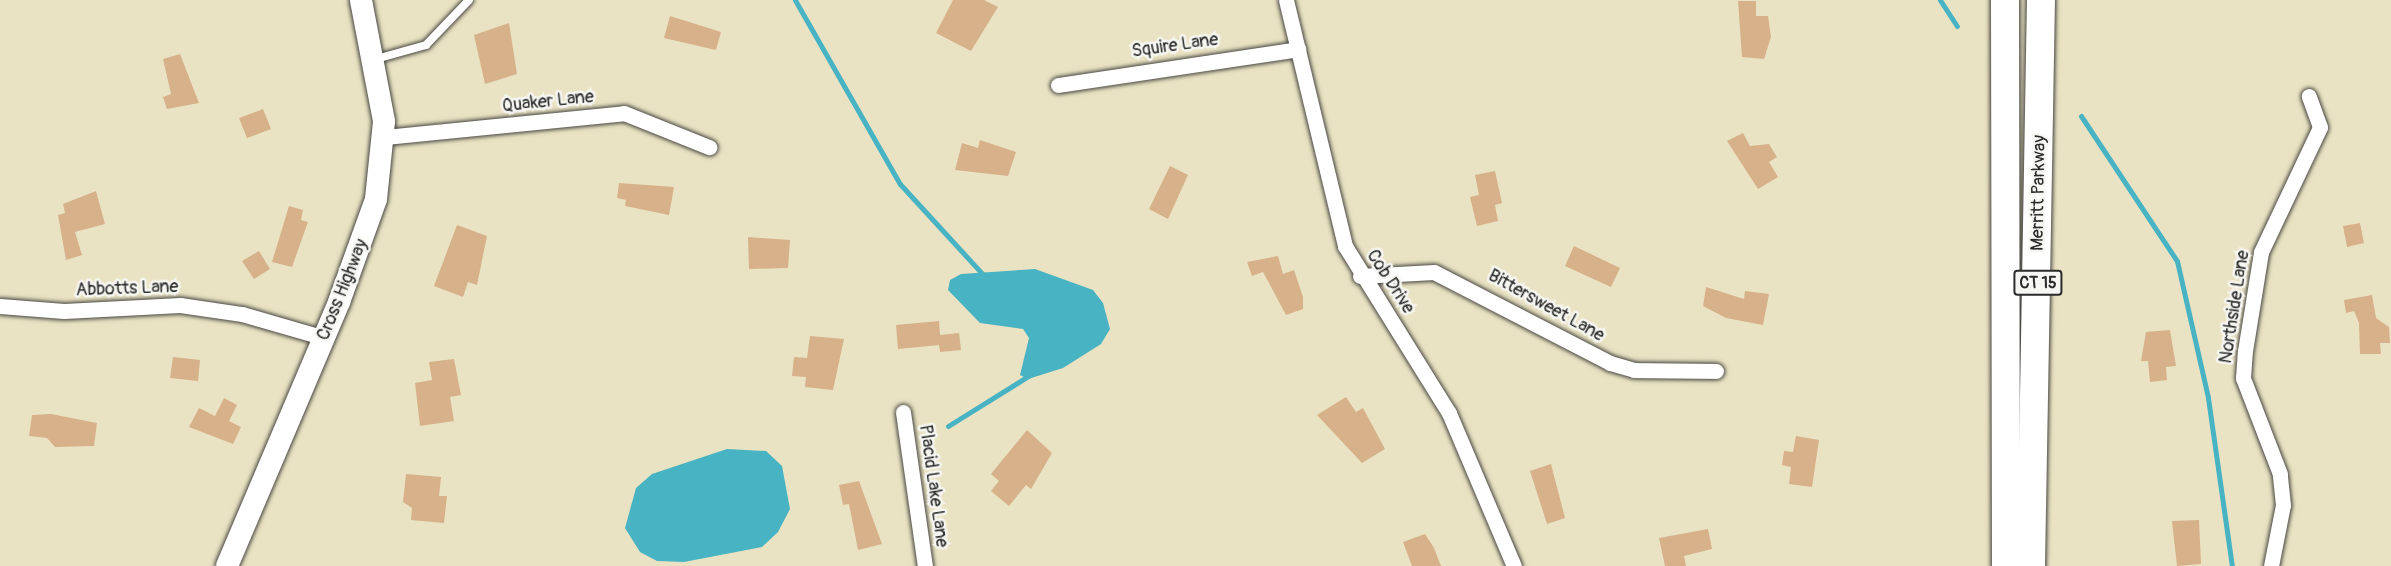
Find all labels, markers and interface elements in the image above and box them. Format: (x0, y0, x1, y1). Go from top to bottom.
street label: Squire Lane (1130, 29, 1220, 63)
street label: Quaker Lane (501, 86, 595, 118)
street label: Merritt Parkway (2027, 135, 2051, 251)
street label: Cross Highway (313, 236, 373, 344)
street label: Cob Drive (1361, 246, 1419, 318)
street label: Northside Lane (2215, 249, 2255, 365)
street label: Bittersweet Lane (1484, 265, 1608, 347)
road number: CT 15 (2012, 270, 2064, 296)
street label: Abbotts Lane (75, 276, 179, 302)
street label: Placid Lake Lane (914, 423, 952, 549)

